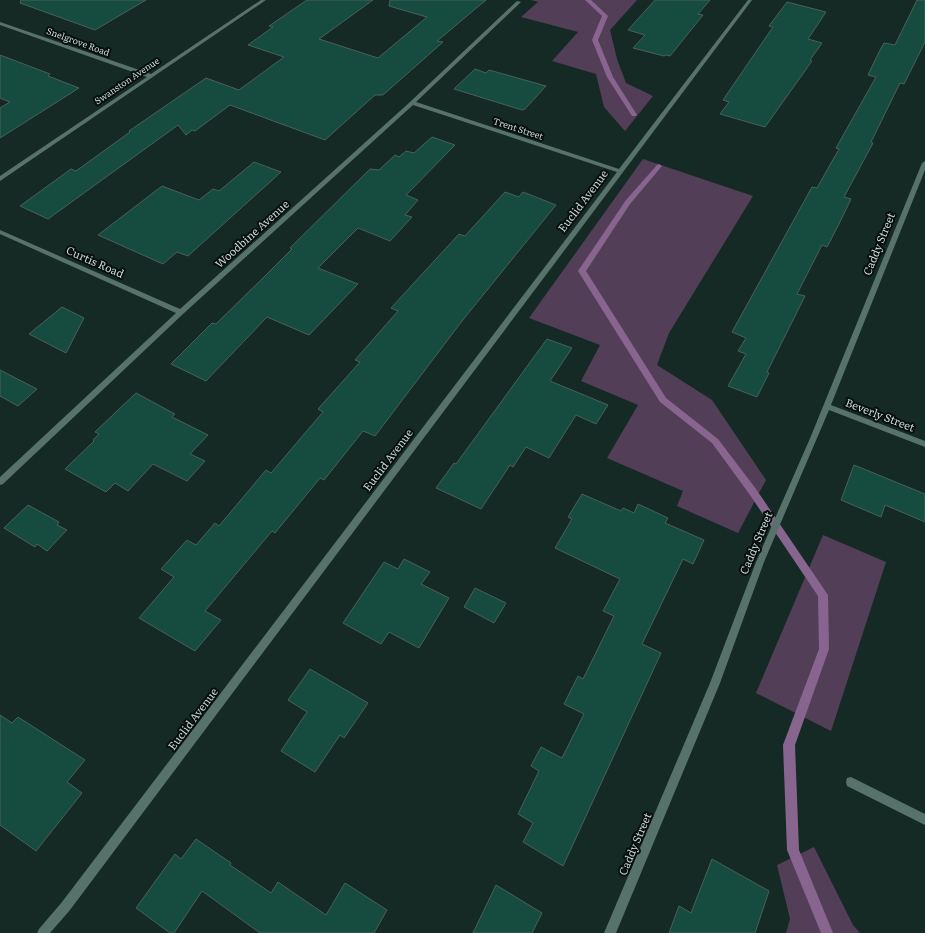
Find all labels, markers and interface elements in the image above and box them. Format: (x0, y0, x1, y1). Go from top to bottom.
street label: Snelgrove Road (45, 23, 112, 59)
street label: Swanston Avenue (91, 53, 162, 107)
street label: Trent Street (491, 113, 546, 143)
street label: Euclid Avenue (553, 166, 611, 235)
street label: Woodbine Avenue (211, 195, 292, 271)
street label: Caddy Street (858, 209, 898, 277)
street label: Curtis Road (64, 241, 127, 281)
street label: Beverly Street (843, 394, 918, 435)
street label: Euclid Avenue (358, 425, 416, 494)
street label: Caddy Street (735, 508, 776, 576)
street label: Euclid Avenue (163, 684, 221, 753)
street label: Caddy Street (614, 809, 655, 877)

